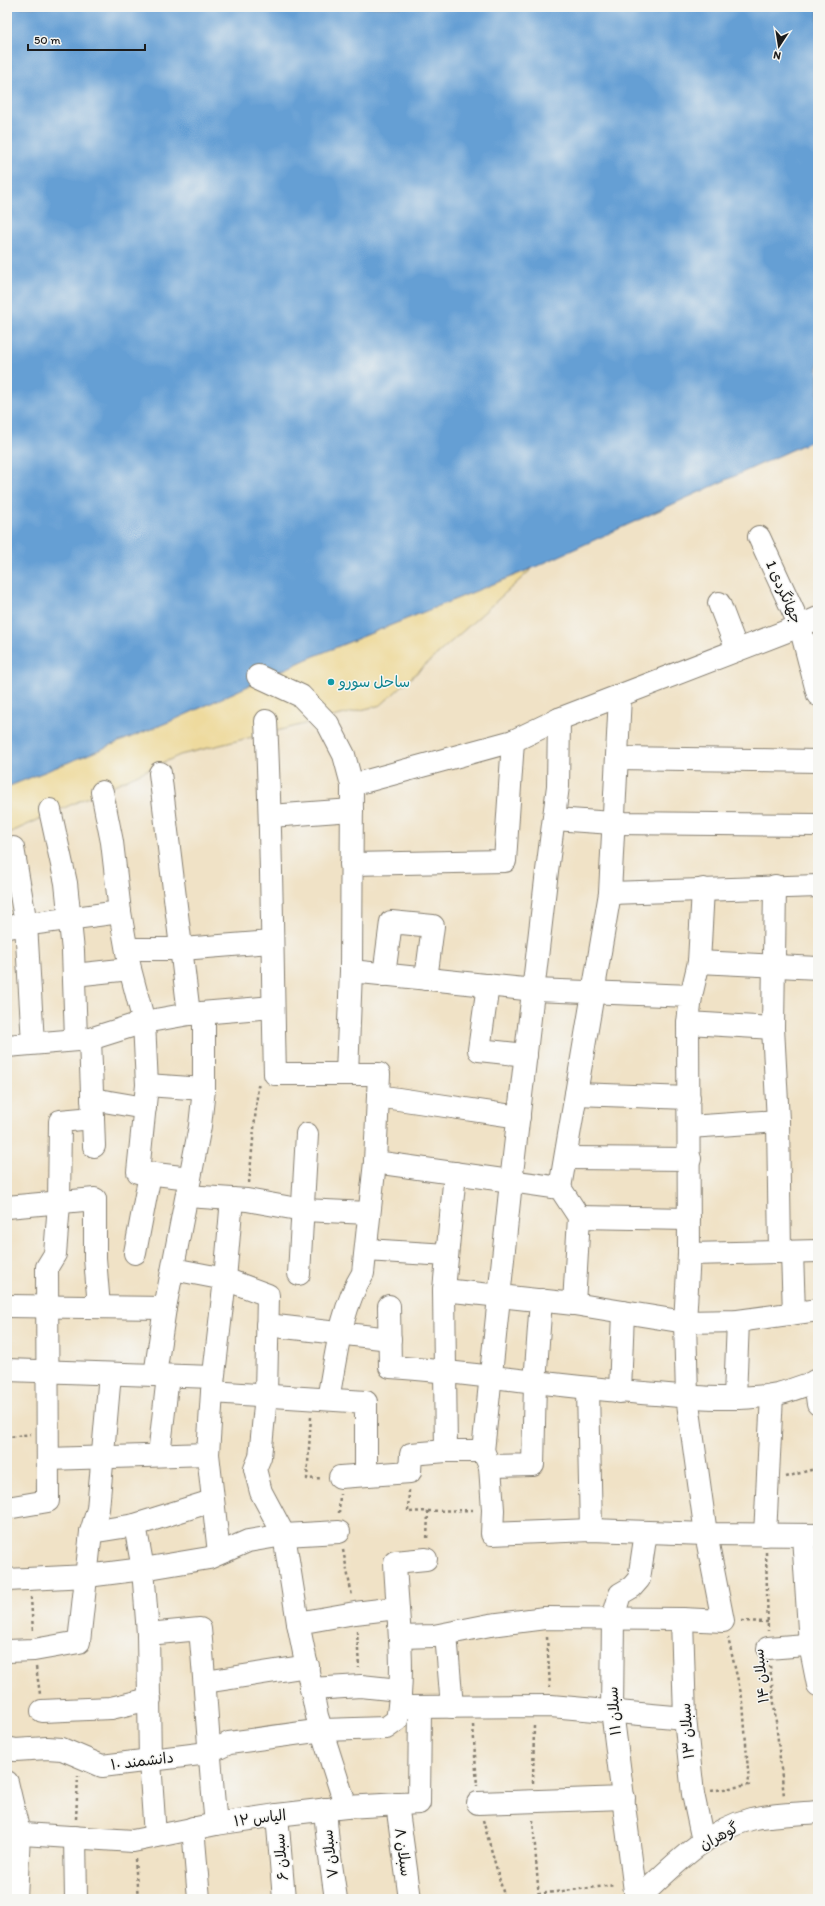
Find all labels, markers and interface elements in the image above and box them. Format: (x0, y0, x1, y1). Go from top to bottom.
scale bar (28, 26, 145, 52)
north arrow (759, 26, 799, 66)
text: 50 m (34, 33, 60, 47)
text: N (772, 48, 782, 62)
street label: جهانگردی 1 (762, 557, 806, 627)
place label: ساحل سورو (338, 673, 410, 691)
marker: ساحل سورو (326, 677, 336, 687)
street label: سبلان ۱۴ (749, 1648, 773, 1704)
street label: سبلان ۱۱ (603, 1686, 625, 1736)
street label: سبلان ۱۳ (676, 1702, 698, 1760)
street label: دانشمند ۱۰ (109, 1748, 175, 1774)
street label: الیاس ۱۲ (233, 1806, 287, 1830)
street label: گوهران (696, 1818, 742, 1855)
street label: سبلان ۸ (391, 1827, 415, 1877)
street label: سبلان ۷ (318, 1829, 342, 1879)
street label: سبلان ۶ (270, 1833, 292, 1881)

